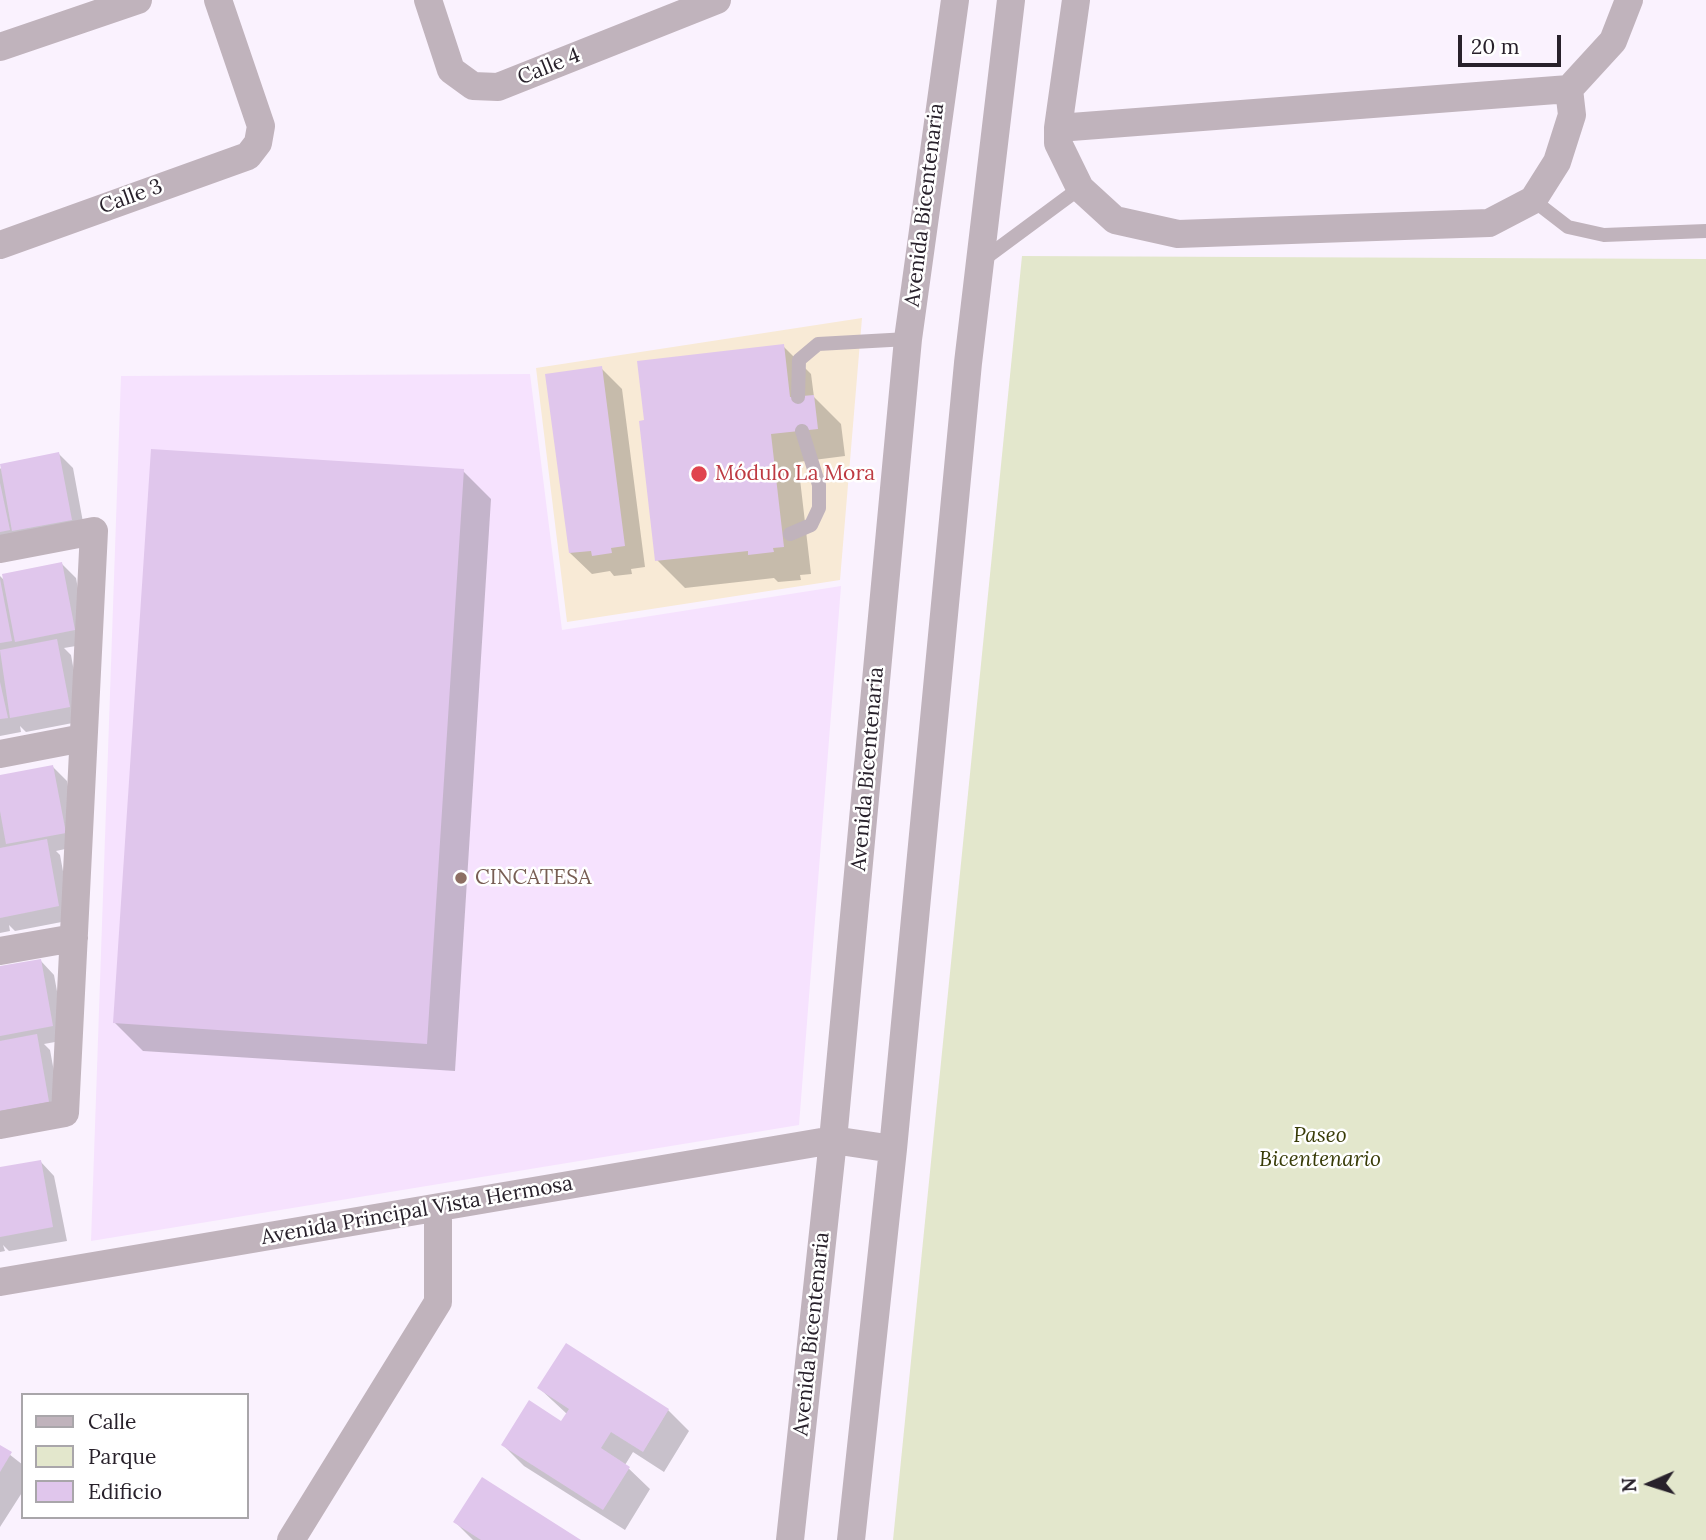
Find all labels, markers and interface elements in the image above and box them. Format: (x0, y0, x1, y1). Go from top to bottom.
scale bar (1461, 21, 1564, 65)
text: 20 m (1471, 33, 1520, 60)
street label: Calle 4 (514, 43, 584, 91)
street label: Avenida Bicentenaria (900, 102, 950, 308)
street label: Calle 3 (96, 174, 166, 220)
place label: Módulo La Mora (715, 461, 875, 487)
marker: Módulo La Mora (689, 464, 709, 484)
street label: Avenida Bicentenaria (847, 666, 889, 872)
place label: CINCATESA (475, 865, 591, 891)
marker: CINCATESA (453, 870, 469, 886)
park label: Paseo Bicentenario (1259, 1123, 1381, 1173)
street label: Avenida Principal Vista Hermosa (259, 1171, 575, 1251)
street label: Avenida Bicentenaria (789, 1231, 835, 1437)
legend (21, 1393, 248, 1519)
text: Calle (88, 1408, 136, 1435)
text: Parque (88, 1443, 156, 1470)
north arrow (1615, 1449, 1685, 1519)
text: N (1617, 1477, 1641, 1493)
text: Edificio (88, 1478, 162, 1505)

